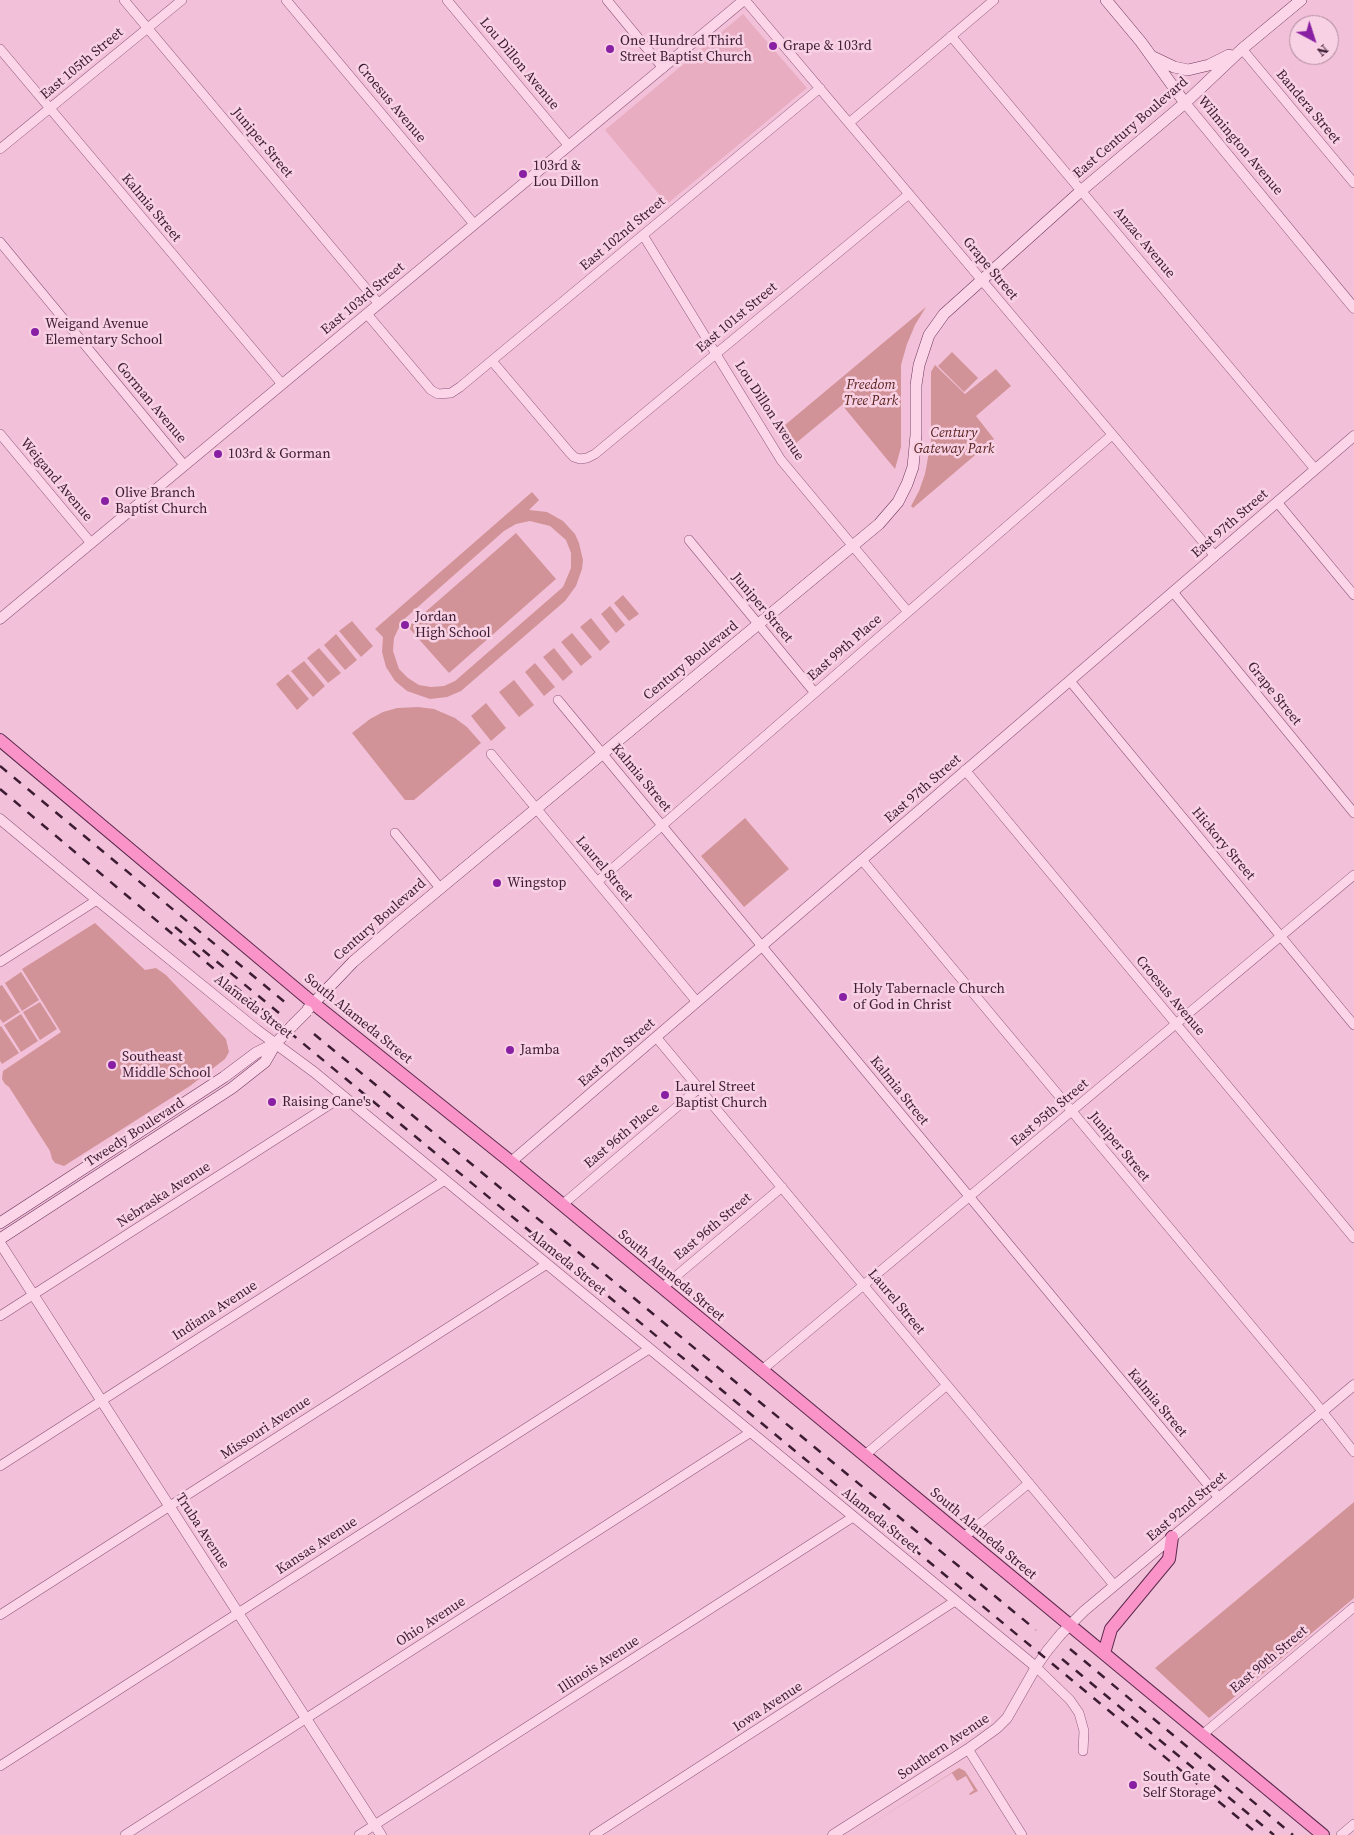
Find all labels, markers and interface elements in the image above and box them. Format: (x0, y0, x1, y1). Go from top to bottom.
street label: Lou Dillon Avenue (476, 14, 562, 114)
north arrow (1289, 15, 1339, 65)
street label: East 105th Street (37, 25, 127, 103)
place label: One Hundred Third Street Baptist Church (620, 33, 752, 65)
place label: Grape & 103rd (783, 38, 872, 54)
marker: Grape & 103rd (767, 40, 779, 52)
text: N (1313, 40, 1333, 62)
marker: One Hundred Third Street Baptist Church (604, 43, 616, 55)
street label: Croesus Avenue (353, 60, 429, 146)
street label: Bandera Street (1272, 66, 1344, 148)
street label: East Century Boulevard (1070, 74, 1192, 182)
street label: Wilmington Avenue (1194, 93, 1286, 199)
street label: Juniper Street (228, 105, 296, 181)
place label: 103rd & Lou Dillon (533, 158, 599, 190)
marker: 103rd & Lou Dillon (517, 168, 529, 180)
street label: Kalmia Street (118, 170, 184, 246)
street label: East 102nd Street (577, 193, 669, 275)
street label: Anzac Avenue (1109, 204, 1179, 282)
street label: Grape Street (959, 234, 1021, 304)
street label: East 103rd Street (318, 259, 408, 339)
street label: East 101st Street (693, 279, 781, 357)
place label: Weigand Avenue Elementary School (45, 316, 163, 348)
marker: Weigand Avenue Elementary School (29, 326, 41, 338)
street label: Lou Dillon Avenue (731, 358, 807, 464)
street label: Gorman Avenue (112, 359, 190, 447)
park label: Freedom Tree Park (844, 377, 898, 410)
park label: Century Gateway Park (914, 425, 994, 458)
street label: Weigand Avenue (16, 435, 96, 525)
place label: 103rd & Gorman (228, 446, 331, 462)
marker: 103rd & Gorman (212, 448, 224, 460)
place label: Olive Branch Baptist Church (115, 485, 207, 518)
street label: East 97th Street (1188, 486, 1272, 562)
marker: Olive Branch Baptist Church (99, 495, 111, 507)
street label: Juniper Street (728, 570, 796, 646)
place label: Jordan High School (415, 609, 491, 642)
street label: East 99th Place (804, 611, 886, 685)
street label: Century Boulevard (640, 618, 742, 704)
marker: Jordan High School (399, 619, 411, 631)
street label: Grape Street (1243, 659, 1305, 729)
street label: Kalmia Street (608, 740, 674, 816)
street label: East 97th Street (881, 751, 965, 827)
street label: Hickory Street (1188, 804, 1258, 884)
street label: Laurel Street (572, 833, 636, 905)
street label: Century Boulevard (330, 875, 430, 965)
place label: Wingstop (507, 875, 566, 891)
marker: Wingstop (491, 877, 503, 889)
street label: Croesus Avenue (1132, 953, 1208, 1039)
street label: South Alameda Street (301, 970, 415, 1068)
street label: Alameda Street (211, 971, 295, 1043)
place label: Holy Tabernacle Church of God in Christ (853, 981, 1005, 1014)
marker: Holy Tabernacle Church of God in Christ (837, 991, 849, 1003)
street label: East 97th Street (575, 1015, 659, 1091)
place label: Jamba (520, 1042, 560, 1058)
marker: Jamba (504, 1044, 516, 1056)
place label: Southeast Middle School (122, 1049, 211, 1082)
street label: Kalmia Street (866, 1053, 932, 1129)
marker: Southeast Middle School (106, 1059, 118, 1071)
street label: East 95th Street (1008, 1076, 1092, 1150)
place label: Laurel Street Baptist Church (675, 1079, 767, 1112)
marker: Laurel Street Baptist Church (659, 1089, 671, 1101)
place label: Raising Cane's (282, 1094, 371, 1110)
street label: Tweedy Boulevard (83, 1095, 187, 1171)
marker: Raising Cane's (266, 1096, 278, 1108)
street label: East 96th Place (581, 1100, 663, 1172)
street label: Juniper Street (1085, 1109, 1153, 1185)
street label: Nebraska Avenue (114, 1159, 214, 1231)
street label: East 96th Street (671, 1190, 755, 1264)
street label: Alameda Street (525, 1227, 609, 1299)
street label: South Alameda Street (614, 1227, 728, 1325)
street label: Laurel Street (864, 1266, 928, 1338)
street label: Indiana Avenue (169, 1277, 261, 1345)
street label: Kalmia Street (1124, 1365, 1190, 1441)
street label: Missouri Avenue (218, 1393, 314, 1463)
street label: East 92nd Street (1144, 1469, 1230, 1545)
street label: Alameda Street (838, 1485, 922, 1557)
street label: South Alameda Street (926, 1485, 1040, 1583)
street label: Truba Avenue (171, 1490, 233, 1572)
street label: Kansas Avenue (273, 1514, 361, 1578)
street label: Ohio Avenue (393, 1593, 469, 1651)
street label: East 90th Street (1227, 1623, 1311, 1697)
street label: Illinois Avenue (555, 1633, 643, 1697)
street label: Iowa Avenue (730, 1678, 806, 1736)
street label: Southern Avenue (895, 1710, 993, 1784)
place label: South Gate Self Storage (1143, 1769, 1216, 1801)
marker: South Gate Self Storage (1127, 1779, 1139, 1791)

